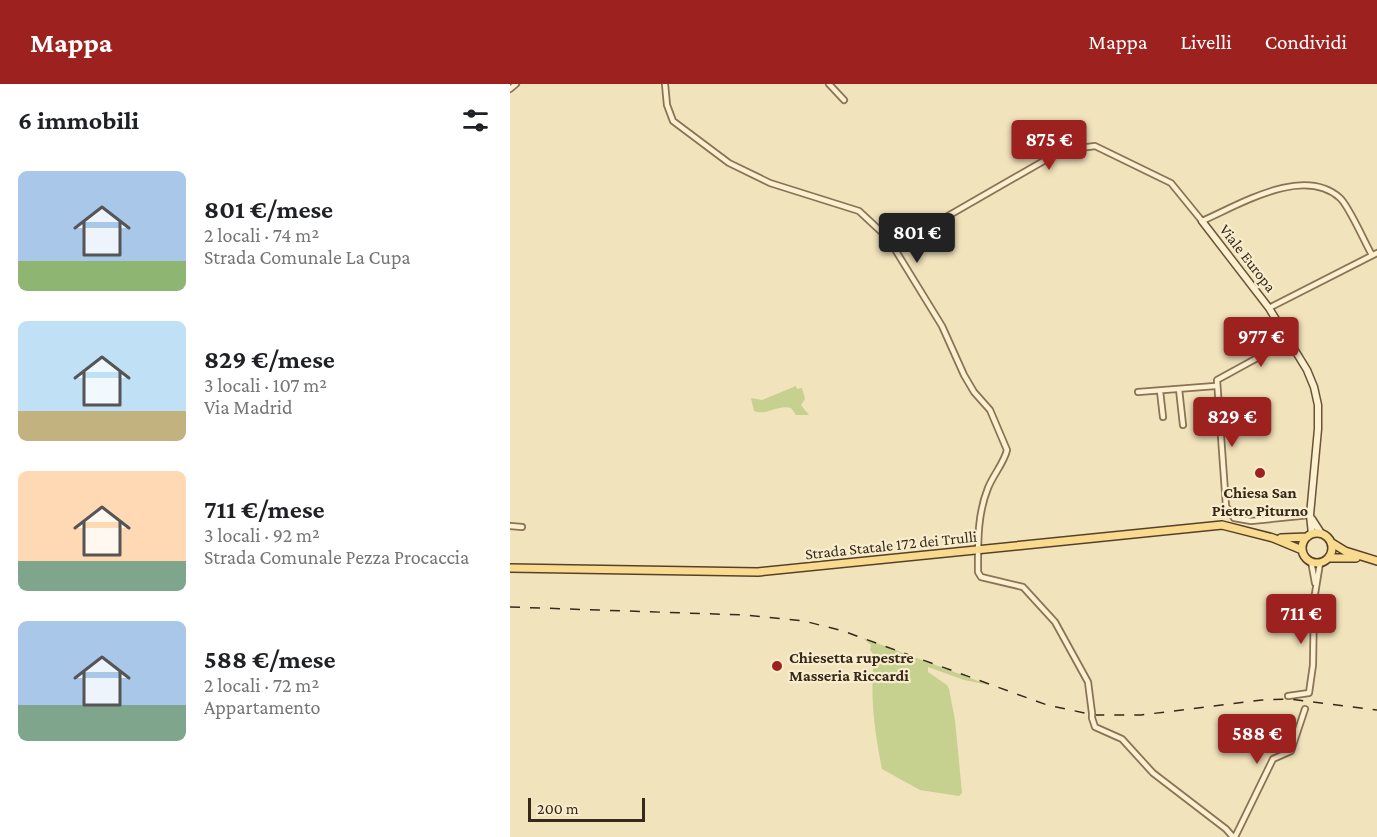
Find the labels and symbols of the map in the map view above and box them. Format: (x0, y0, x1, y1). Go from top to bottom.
pin: 875 € (1007, 120, 1091, 171)
pin: 801 € (875, 213, 959, 264)
street label: Viale Europa (1216, 221, 1280, 296)
pin: 977 € (1219, 317, 1303, 368)
pin: 829 € (1190, 397, 1274, 448)
marker: Chiesa San Pietro Piturno (1253, 466, 1267, 480)
place label: Chiesa San Pietro Piturno (1212, 484, 1308, 519)
street label: Strada Statale 172 dei Trulli (804, 528, 978, 562)
pin: 711 € (1259, 594, 1343, 645)
place label: Chiesetta rupestre Masseria Riccardi (789, 649, 914, 684)
marker: Chiesetta rupestre Masseria Riccardi (770, 659, 784, 673)
pin: 588 € (1215, 714, 1299, 765)
scale bar (528, 795, 645, 822)

